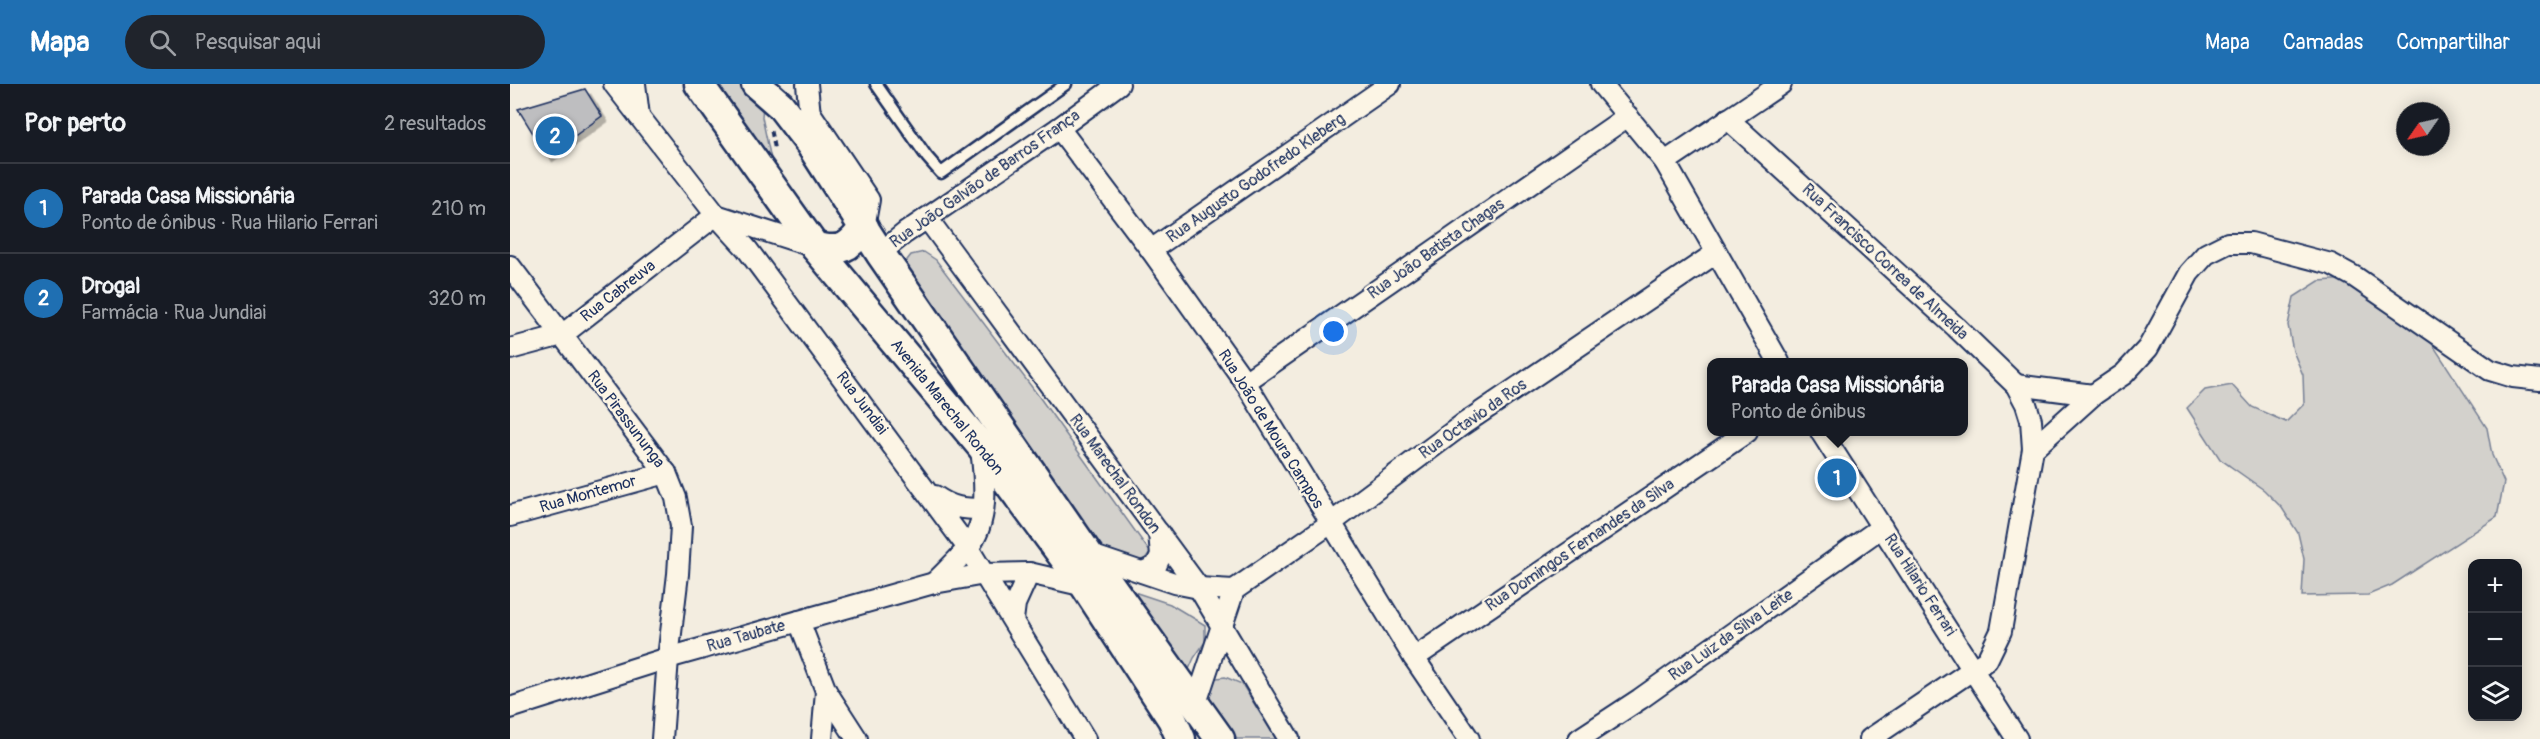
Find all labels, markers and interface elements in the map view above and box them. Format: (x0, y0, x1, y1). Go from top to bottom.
search box (125, 15, 545, 69)
text: Mapa (30, 25, 89, 60)
icon: search (146, 26, 179, 59)
text: Pesquisar aqui (194, 28, 321, 56)
text: Mapa (2205, 29, 2250, 56)
text: Camadas (2283, 29, 2363, 56)
text: Compartilhar (2396, 29, 2510, 56)
north arrow (2396, 102, 2450, 156)
street label: Rua João Galvão de Barros França (886, 106, 1084, 252)
text: Por perto (24, 107, 126, 139)
street label: Rua Augusto Godofredo Kleberg (1163, 109, 1349, 247)
text: 2 resultados (384, 111, 486, 136)
pin: 2 (536, 113, 574, 158)
street label: Rua Francisco Correa de Almeida (1798, 180, 1972, 344)
text: Parada Casa Missionária (81, 182, 295, 210)
street label: Rua João Batista Chagas (1364, 194, 1508, 304)
text: 1 (40, 196, 47, 221)
text: 210 m (431, 196, 486, 221)
text: Ponto de ônibus · Rua Hilario Ferrari (81, 210, 378, 235)
street label: Rua Cabreuva (577, 256, 659, 326)
text: Drogal (81, 272, 141, 300)
text: 2 (38, 286, 49, 311)
text: 320 m (428, 286, 486, 311)
text: Farmácia · Rua Jundiai (81, 300, 266, 325)
your location (1319, 317, 1348, 346)
street label: Avenida Marechal Rondon (886, 335, 1008, 479)
street label: Rua João de Moura Campos (1214, 346, 1328, 512)
popup (1707, 358, 1968, 436)
street label: Rua Pirassununga (583, 366, 669, 472)
street label: Rua Jundiai (832, 367, 892, 439)
text: Parada Casa Missionária (1731, 371, 1944, 399)
street label: Rua Octavio da Ros (1416, 375, 1530, 463)
text: Ponto de ônibus (1731, 399, 1865, 424)
street label: Rua Marechal Rondon (1065, 410, 1165, 538)
pin: 1 (1818, 456, 1856, 500)
street label: Rua Montemor (537, 471, 639, 517)
street label: Rua Domingos Fernandes da Silva (1482, 474, 1678, 616)
street label: Rua Hilario Ferrari (1880, 530, 1960, 640)
map controls (2468, 559, 2522, 721)
button: + (2468, 559, 2522, 613)
street label: Rua Luiz da Silva Leite (1665, 585, 1797, 685)
button: − (2468, 613, 2522, 667)
street label: Rua Taubate (705, 615, 788, 657)
button: layers (2468, 667, 2522, 721)

